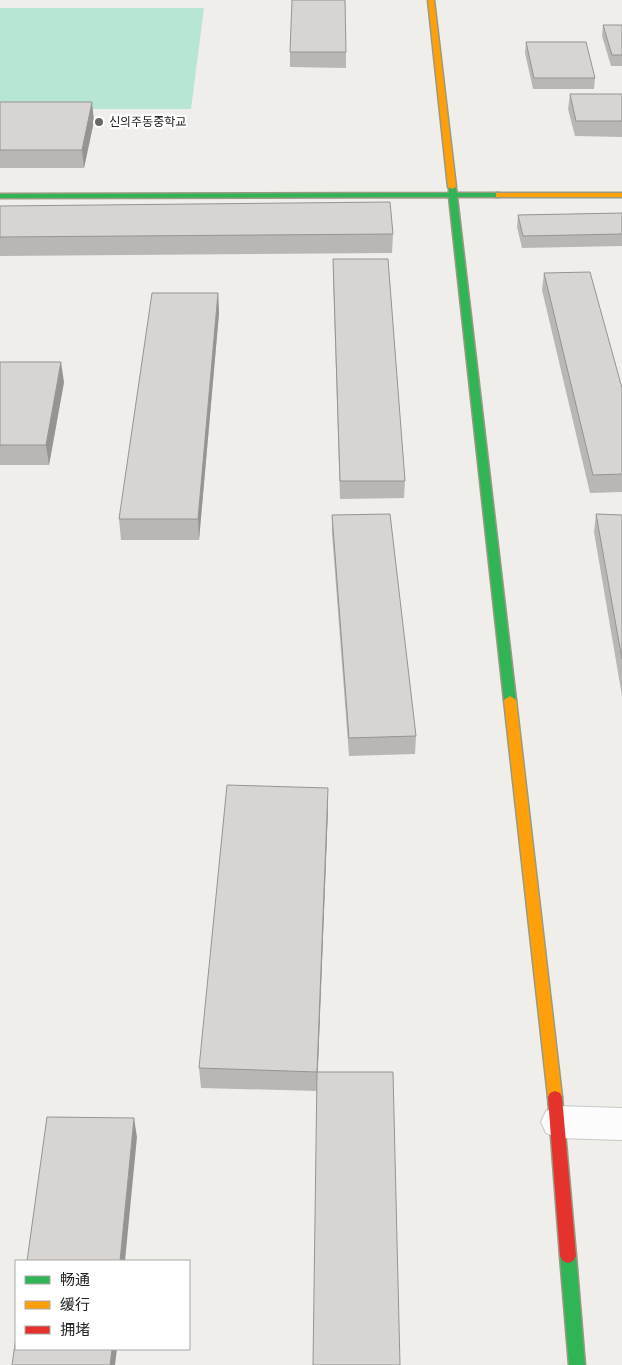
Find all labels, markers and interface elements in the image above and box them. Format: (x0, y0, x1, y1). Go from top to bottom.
place label: 신의주동중학교 (109, 114, 186, 129)
marker: 신의주동중학교 (93, 116, 105, 128)
legend (15, 1260, 190, 1350)
text: 畅通 (60, 1270, 90, 1288)
text: 缓行 (60, 1295, 90, 1313)
text: 拥堵 (60, 1320, 90, 1338)

